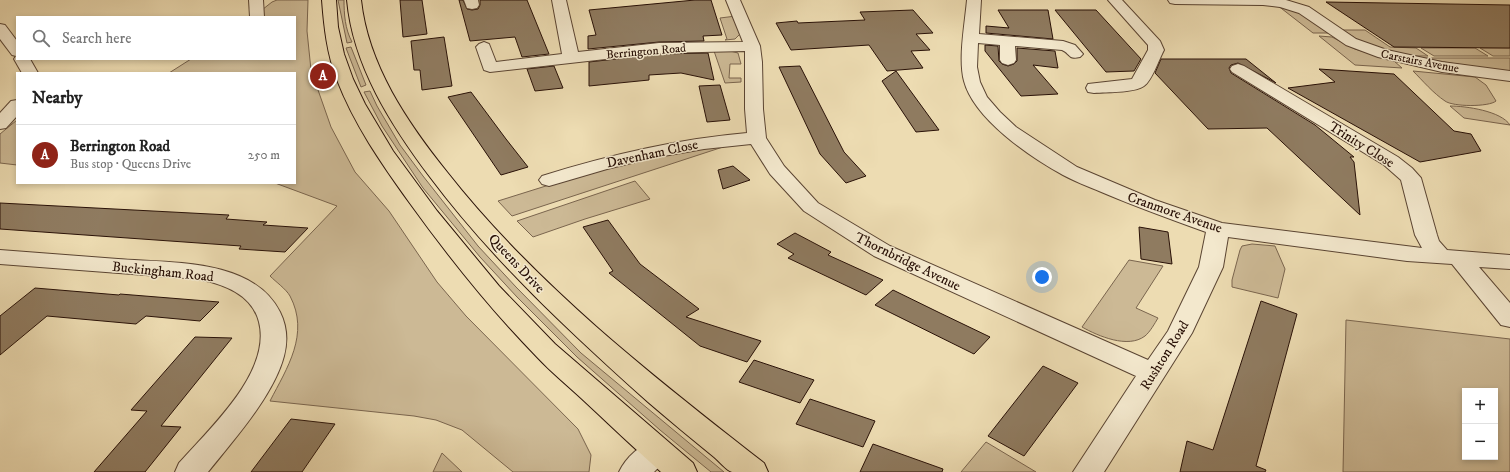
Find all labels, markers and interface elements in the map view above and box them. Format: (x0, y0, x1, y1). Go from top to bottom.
search box (16, 16, 296, 60)
icon: search (30, 27, 52, 49)
text: Search here (62, 29, 131, 48)
street label: Berrington Road (606, 41, 687, 62)
street label: Carstairs Avenue (1380, 47, 1460, 76)
pin: A (310, 61, 336, 91)
text: Nearby (32, 87, 82, 109)
street label: Trinity Close (1325, 118, 1398, 172)
street label: Davenham Close (605, 135, 700, 172)
text: Berrington Road (70, 137, 170, 156)
text: A (41, 147, 49, 163)
text: 250 m (248, 147, 280, 163)
text: Bus stop · Queens Drive (70, 156, 191, 172)
street label: Cranmore Avenue (1125, 188, 1225, 238)
street label: Thornbridge Avenue (852, 228, 964, 295)
street label: Queens Drive (484, 230, 549, 297)
street label: Buckingham Road (111, 258, 215, 286)
your location (1032, 267, 1052, 287)
street label: Rushton Road (1136, 317, 1193, 394)
map controls (1462, 388, 1498, 460)
button: + (1462, 388, 1498, 424)
button: − (1462, 424, 1498, 460)

